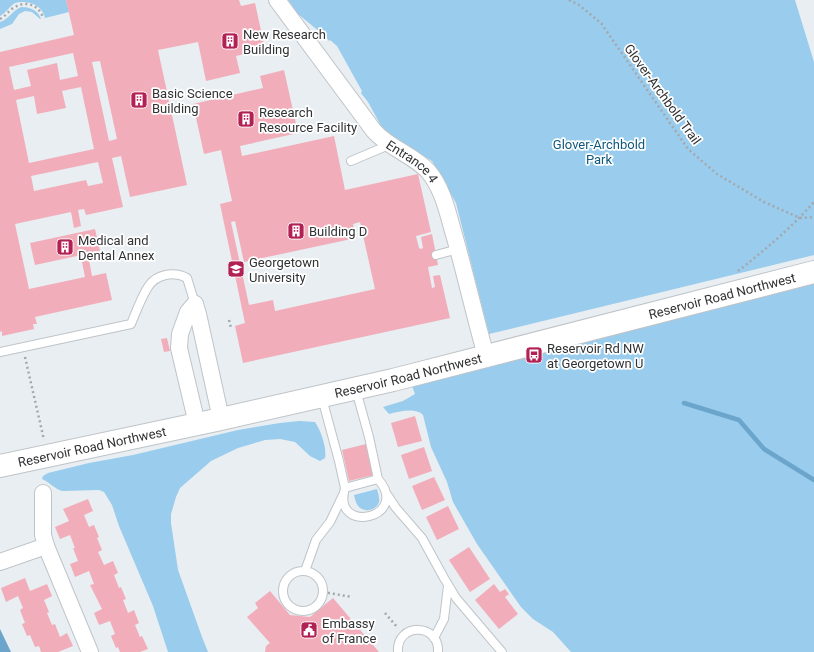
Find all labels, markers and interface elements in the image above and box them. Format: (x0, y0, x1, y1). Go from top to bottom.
place label: New Research Building (243, 27, 326, 57)
building icon: New Research Building (220, 31, 240, 51)
street label: Glover-Archbold Trail (621, 41, 704, 147)
place label: Basic Science Building (152, 86, 233, 116)
building icon: Basic Science Building (129, 90, 149, 110)
place label: Research Resource Facility (259, 105, 357, 135)
building icon: Research Resource Facility (236, 109, 256, 129)
street label: Entrance 4 (383, 137, 441, 186)
park label: Glover-Archbold Park (553, 137, 645, 167)
building icon: Building D (286, 221, 306, 241)
place label: Building D (309, 224, 367, 239)
place label: Medical and Dental Annex (78, 233, 155, 263)
building icon: Medical and Dental Annex (55, 237, 75, 257)
place label: Georgetown University (249, 255, 319, 285)
school or university icon: Georgetown University (226, 259, 246, 279)
street label: Reservoir Road Northwest (647, 270, 797, 322)
place label: Reservoir Rd NW at Georgetown U (547, 341, 644, 371)
bus stop icon: Reservoir Rd NW at Georgetown U (524, 345, 544, 365)
street label: Reservoir Road Northwest (333, 351, 483, 401)
street label: Reservoir Road Northwest (17, 424, 168, 470)
place label: Embassy of France (322, 616, 376, 646)
public building icon: Embassy of France (299, 620, 319, 640)

